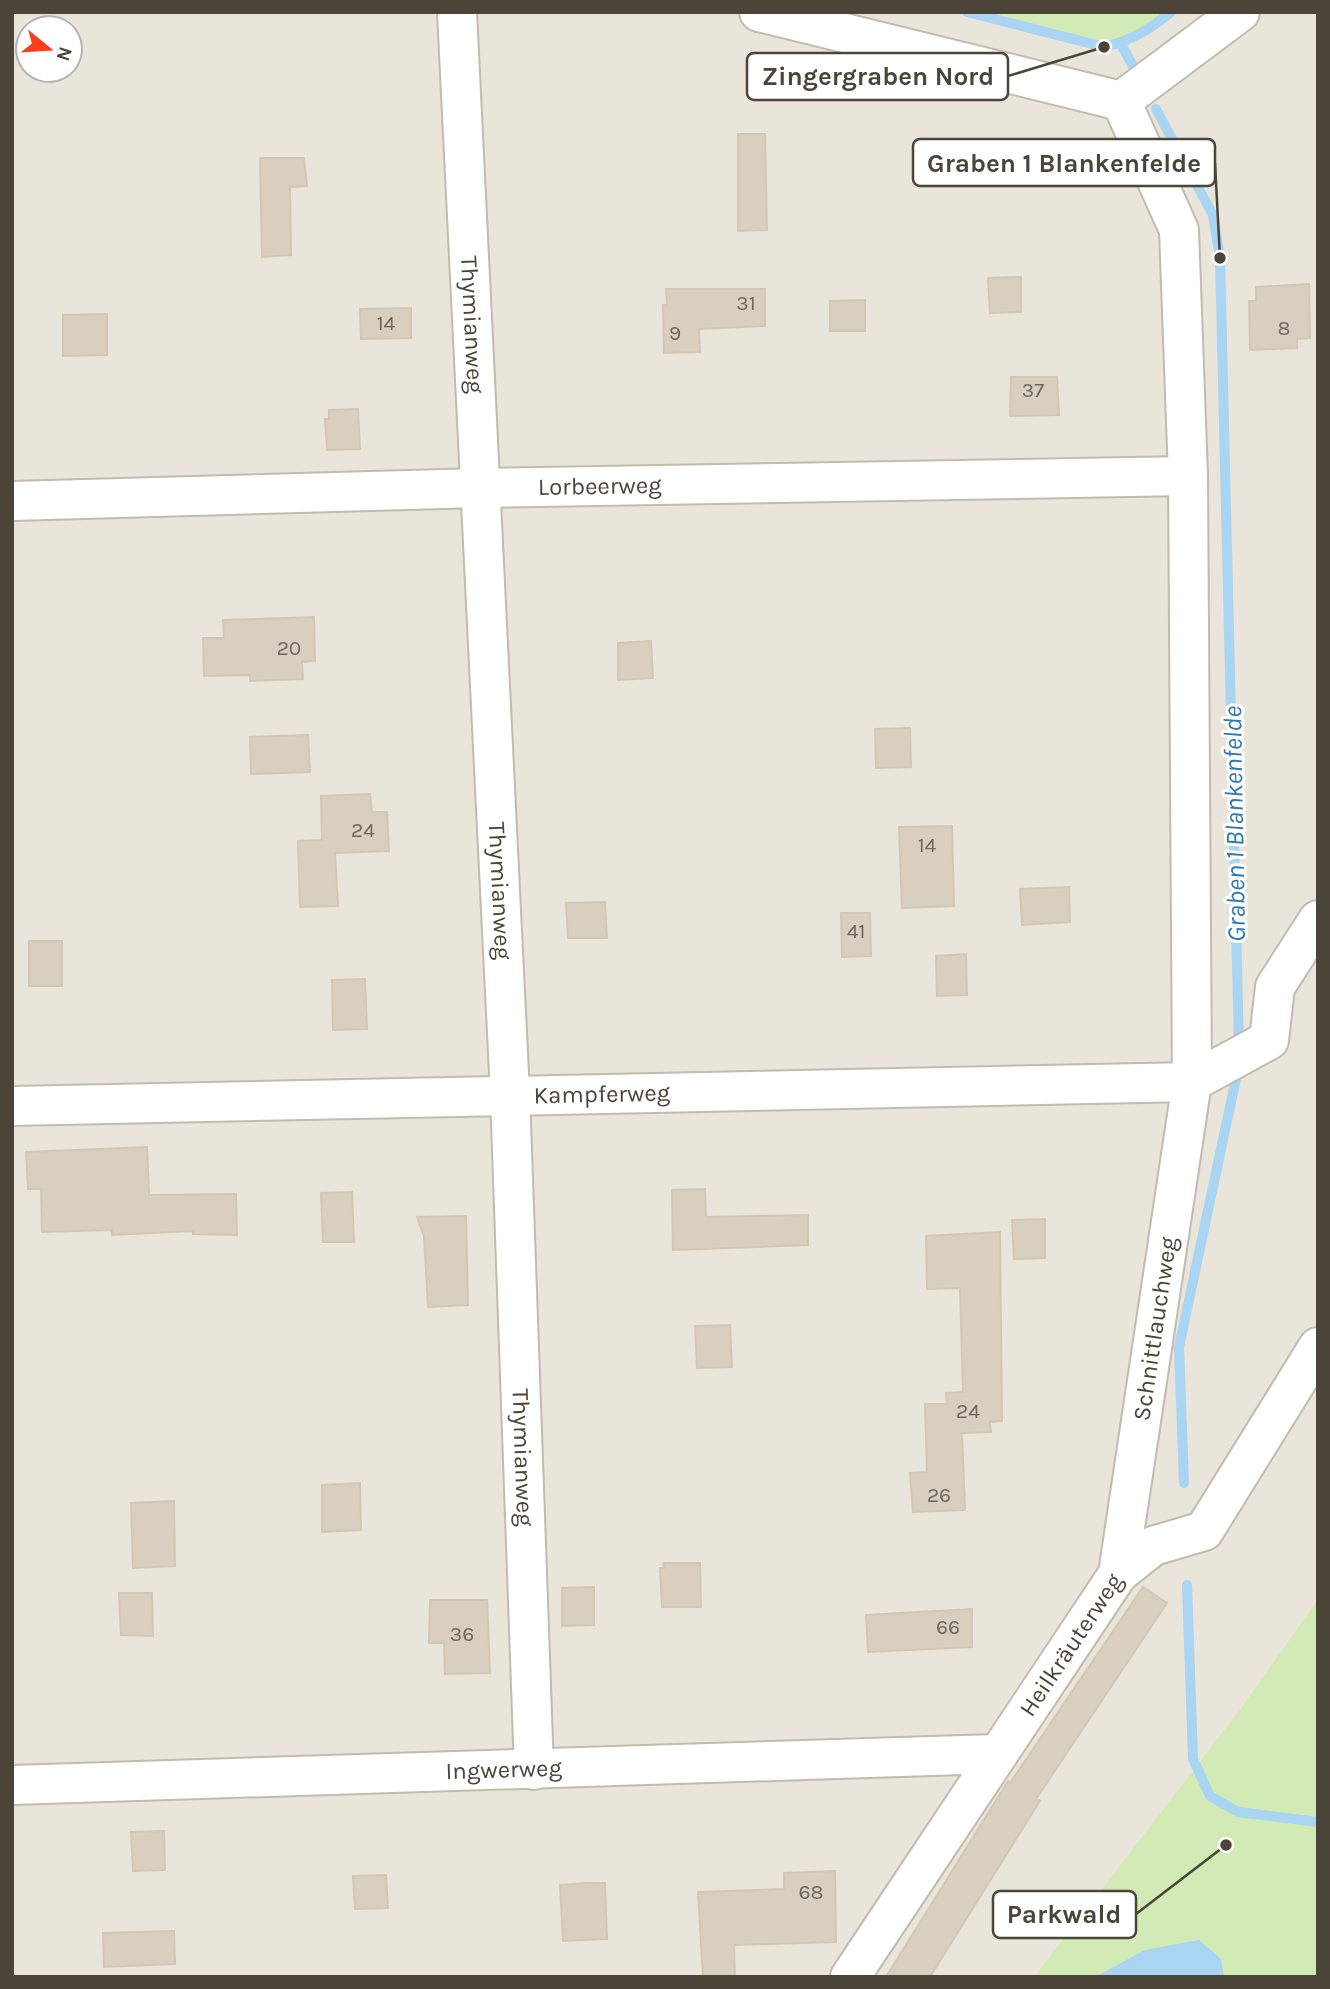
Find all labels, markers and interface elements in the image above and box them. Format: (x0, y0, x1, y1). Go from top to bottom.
north arrow (14, 14, 84, 84)
text: N (52, 44, 77, 64)
callout: Zingergraben Nord (747, 53, 1008, 100)
text: Zingergraben Nord (762, 61, 994, 92)
callout: Graben 1 Blankenfelde (913, 139, 1215, 186)
text: Graben 1 Blankenfelde (927, 148, 1201, 179)
street label: Thymianweg (455, 255, 490, 395)
house number: 31 (736, 291, 756, 315)
house number: 14 (377, 311, 396, 335)
house number: 8 (1278, 316, 1290, 340)
house number: 9 (669, 321, 681, 345)
house number: 37 (1022, 378, 1044, 402)
street label: Lorbeerweg (538, 471, 662, 501)
house number: 20 (277, 636, 301, 660)
water label: Graben 1 Blankenfelde (1217, 706, 1252, 942)
house number: 24 (351, 818, 375, 842)
street label: Thymianweg (483, 821, 517, 961)
house number: 14 (918, 833, 937, 857)
house number: 41 (847, 919, 865, 943)
street label: Kampferweg (533, 1079, 671, 1109)
street label: Schnittlauchweg (1127, 1234, 1183, 1423)
street label: Thymianweg (506, 1388, 539, 1528)
house number: 24 (956, 1399, 980, 1423)
house number: 26 (927, 1483, 951, 1507)
street label: Heilkräuterweg (1013, 1568, 1129, 1721)
house number: 66 (936, 1615, 960, 1639)
house number: 36 (450, 1622, 474, 1646)
street label: Ingwerweg (445, 1754, 563, 1785)
house number: 68 (799, 1880, 823, 1904)
callout: Parkwald (993, 1891, 1136, 1938)
text: Parkwald (1007, 1899, 1121, 1930)

